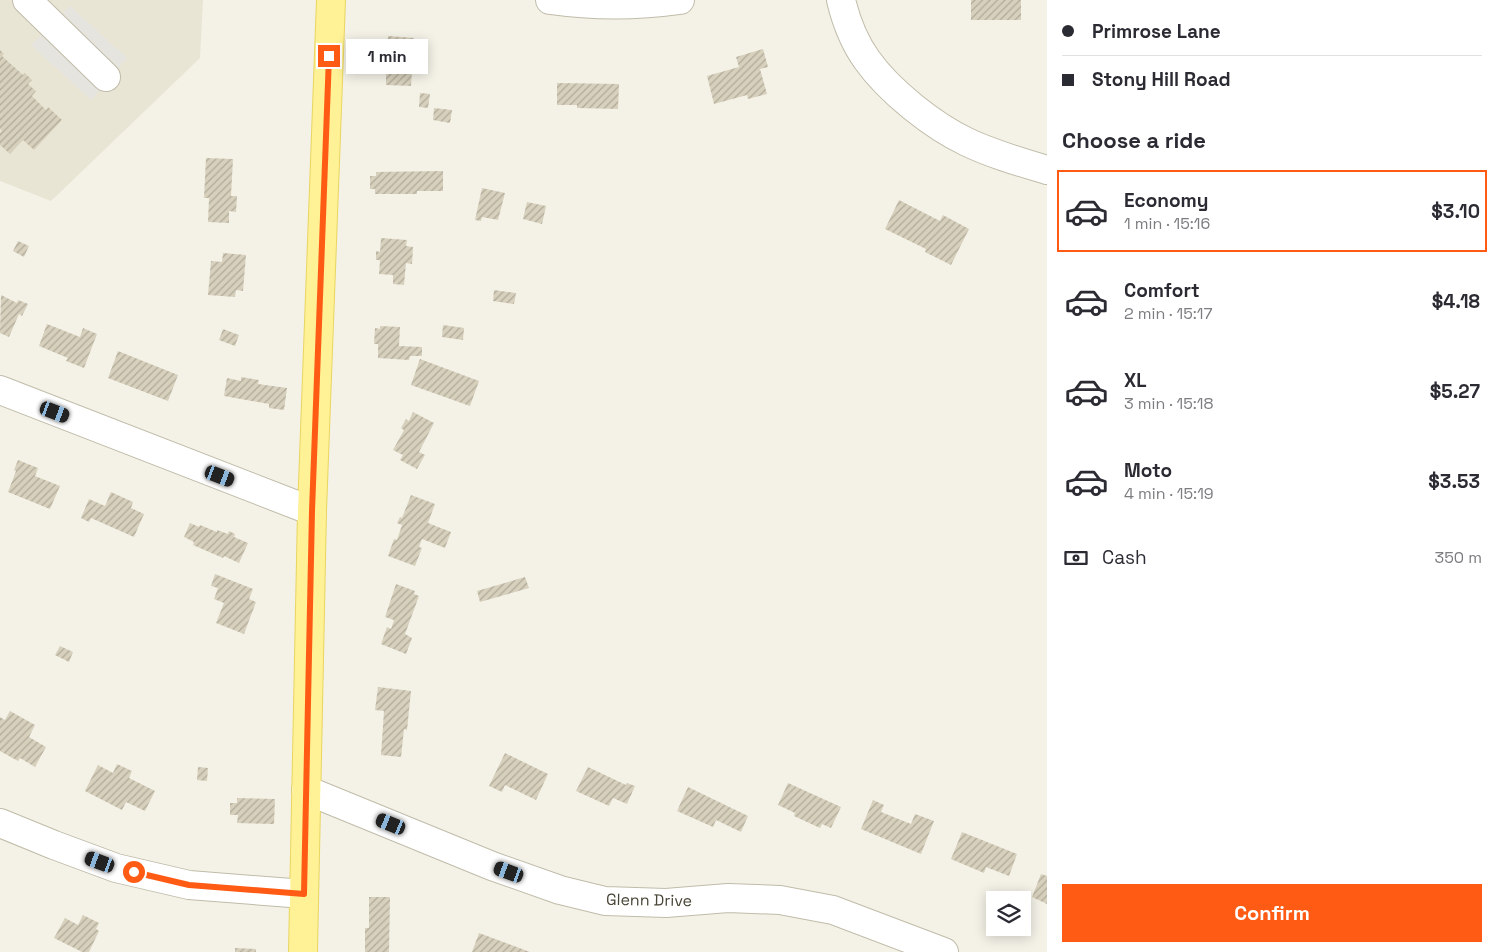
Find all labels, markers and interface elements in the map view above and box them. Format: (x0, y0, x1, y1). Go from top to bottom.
text: Primrose Lane (1092, 19, 1221, 44)
callout: 1 min (346, 38, 429, 74)
route end (318, 45, 340, 67)
text: 1 min (367, 46, 407, 67)
text: Stony Hill Road (1092, 67, 1231, 92)
text: Choose a ride (1062, 126, 1206, 154)
text: Economy (1124, 188, 1208, 213)
icon: car (1064, 189, 1109, 234)
text: $3.10 (1431, 199, 1480, 224)
text: 1 min · 15:16 (1124, 213, 1210, 234)
text: Comfort (1124, 278, 1200, 303)
icon: car (1064, 279, 1109, 324)
text: $4.18 (1432, 289, 1480, 314)
text: 2 min · 15:17 (1124, 303, 1213, 324)
text: XL (1124, 368, 1147, 393)
icon: car (1064, 369, 1109, 414)
text: $5.27 (1430, 379, 1480, 404)
text: 3 min · 15:18 (1124, 393, 1213, 414)
car (38, 400, 71, 424)
text: Moto (1124, 458, 1172, 483)
icon: car (1064, 459, 1109, 504)
car (203, 464, 236, 488)
text: $3.53 (1428, 469, 1480, 494)
text: 4 min · 15:19 (1124, 483, 1214, 504)
icon: cash (1062, 544, 1090, 572)
text: Cash (1102, 545, 1147, 570)
text: 350 m (1435, 547, 1482, 568)
car (374, 811, 407, 837)
car (83, 850, 116, 874)
car (492, 860, 525, 884)
route start (123, 861, 145, 883)
button: Confirm (1062, 884, 1482, 942)
street label: Glenn Drive (606, 889, 692, 911)
map controls (986, 891, 1031, 936)
button: layers (986, 891, 1031, 936)

